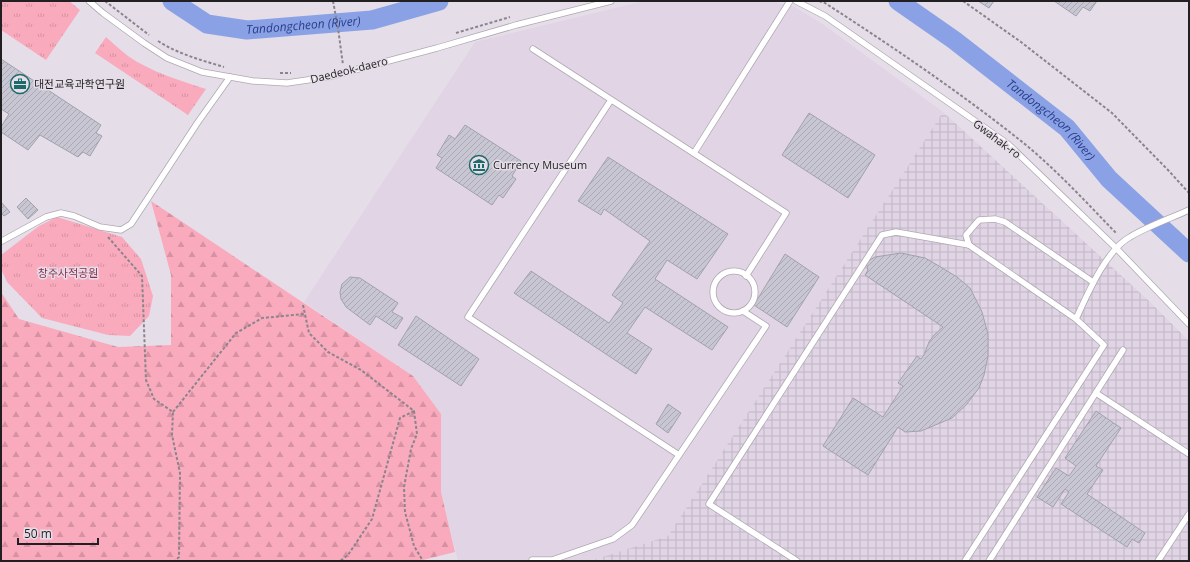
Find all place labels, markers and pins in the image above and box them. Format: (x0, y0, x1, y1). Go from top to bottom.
office icon: 대전교육과학연구원 (9, 73, 31, 95)
place label: 대전교육과학연구원 (34, 76, 125, 91)
museum icon: Currency Museum (468, 154, 490, 176)
place label: Currency Museum (493, 157, 587, 172)

